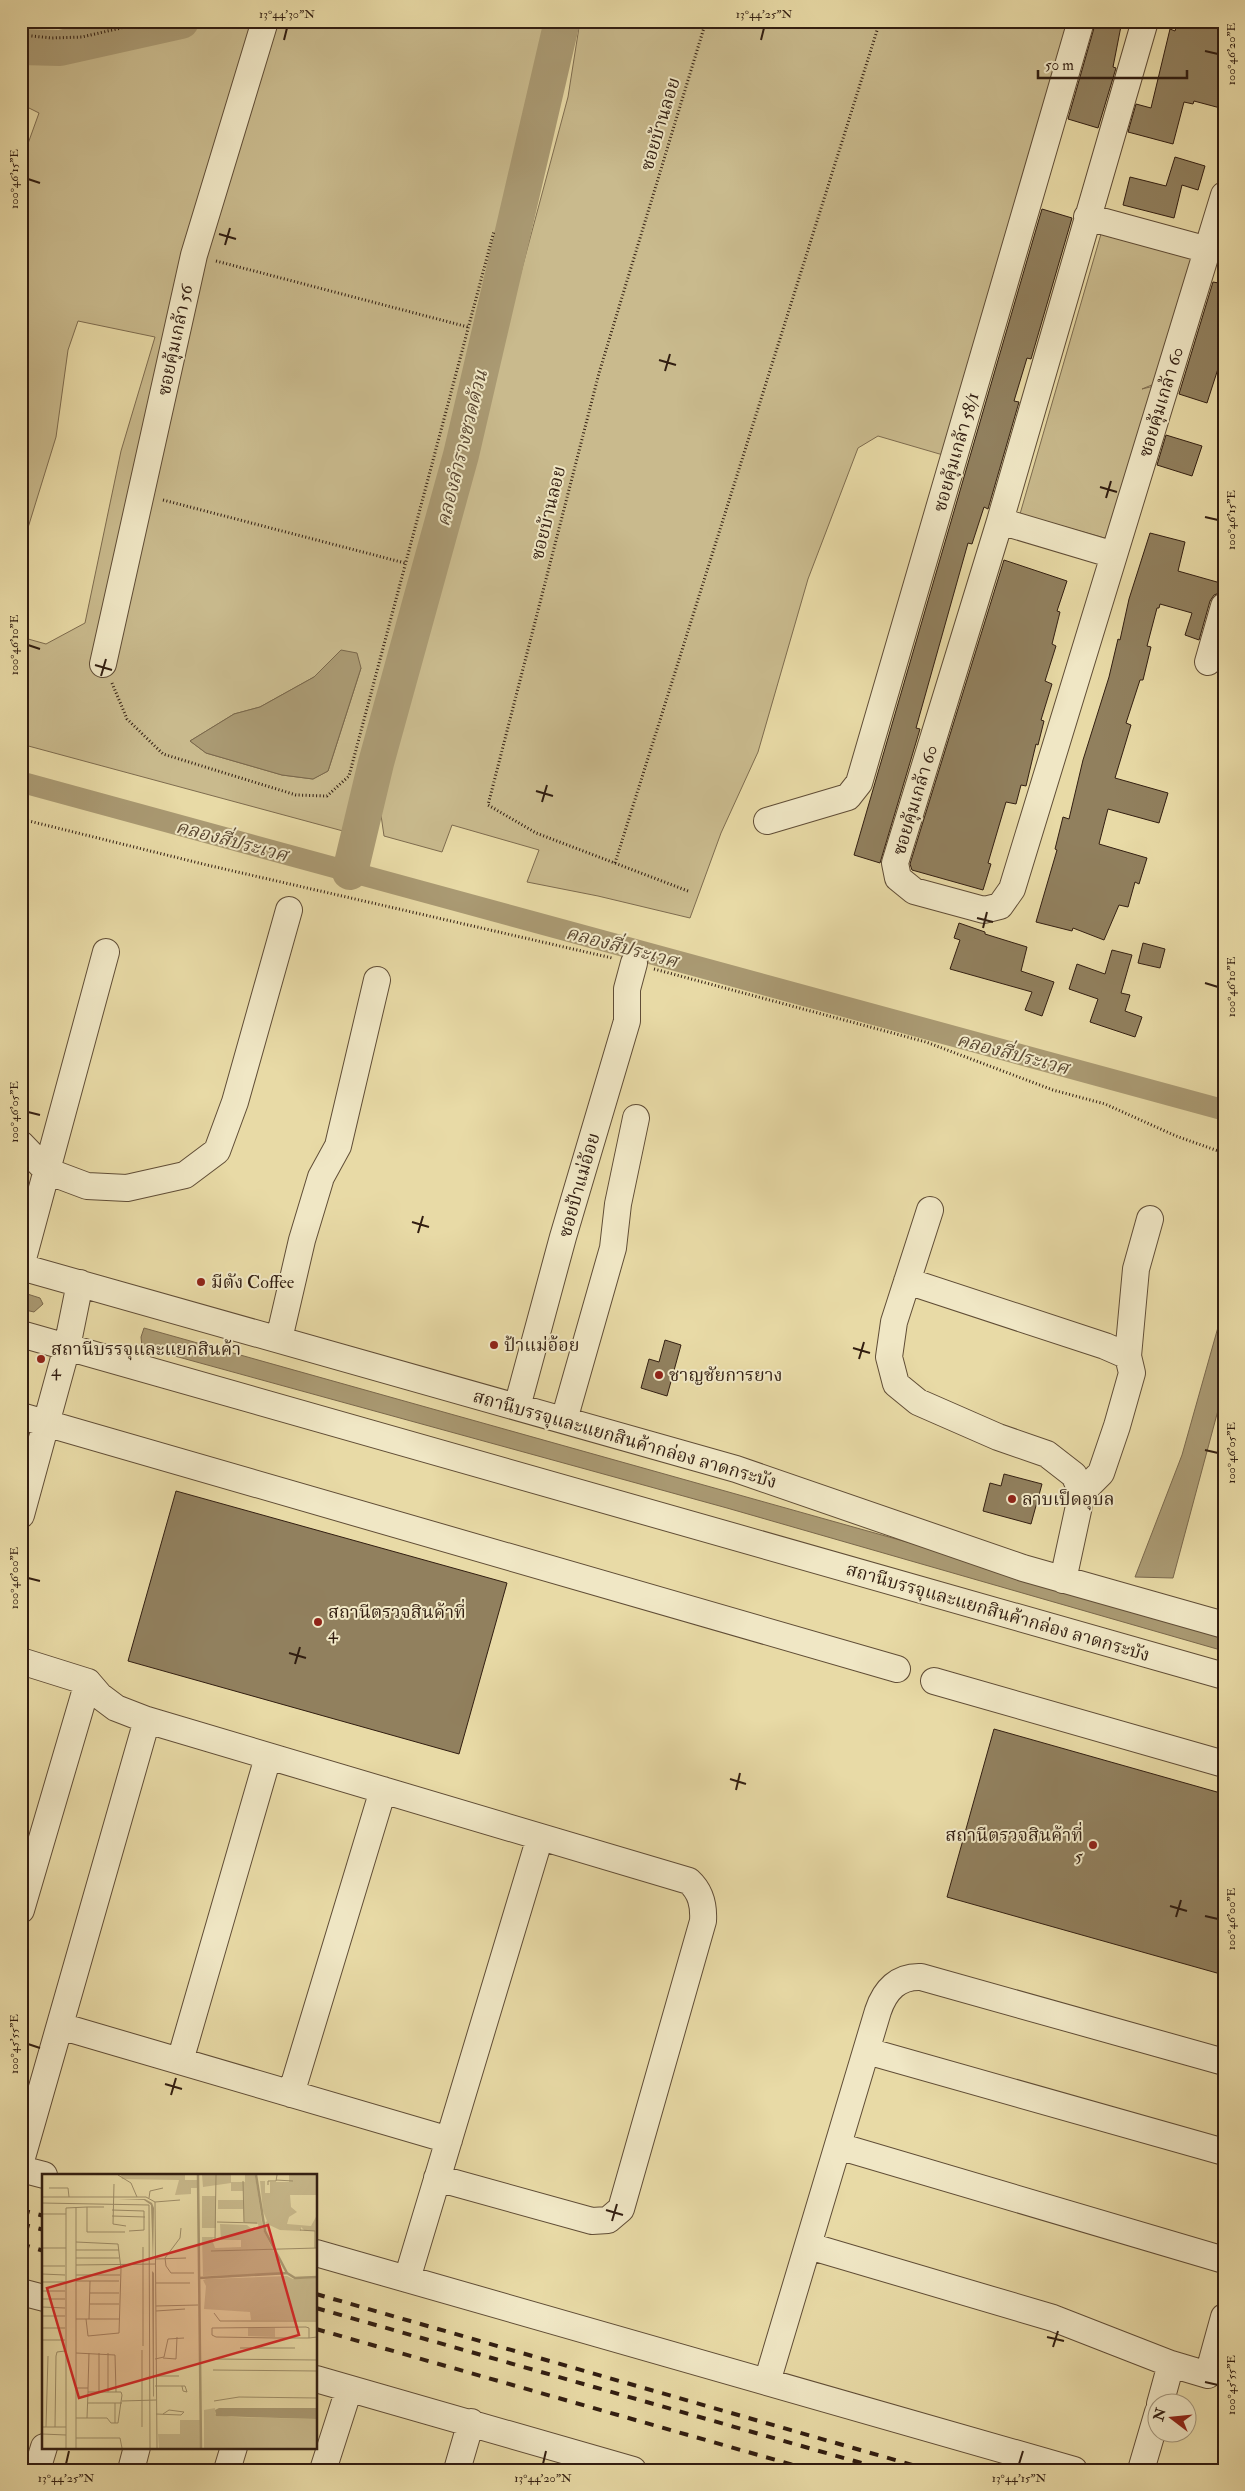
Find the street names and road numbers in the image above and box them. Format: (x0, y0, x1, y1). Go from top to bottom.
street label: ซอยบ้านลอย (635, 75, 686, 173)
street label: ซอยคุ้มเกล้า 56 (153, 282, 199, 398)
street label: ซอยคุ้มเกล้า 60 (1134, 344, 1189, 460)
street label: ซอยคุ้มเกล้า 58/1 (928, 390, 985, 515)
street label: ซอยบ้านลอย (526, 464, 571, 563)
street label: ซอยคุ้มเกล้า 60 (888, 742, 943, 858)
street label: ซอยป้าแม่อ้อย (554, 1130, 605, 1240)
street label: สถานีบรรจุและแยกสินค้ากล่อง ลาดกระบัง (470, 1385, 779, 1494)
street label: สถานีบรรจุและแยกสินค้ากล่อง ลาดกระบัง (843, 1558, 1152, 1667)

